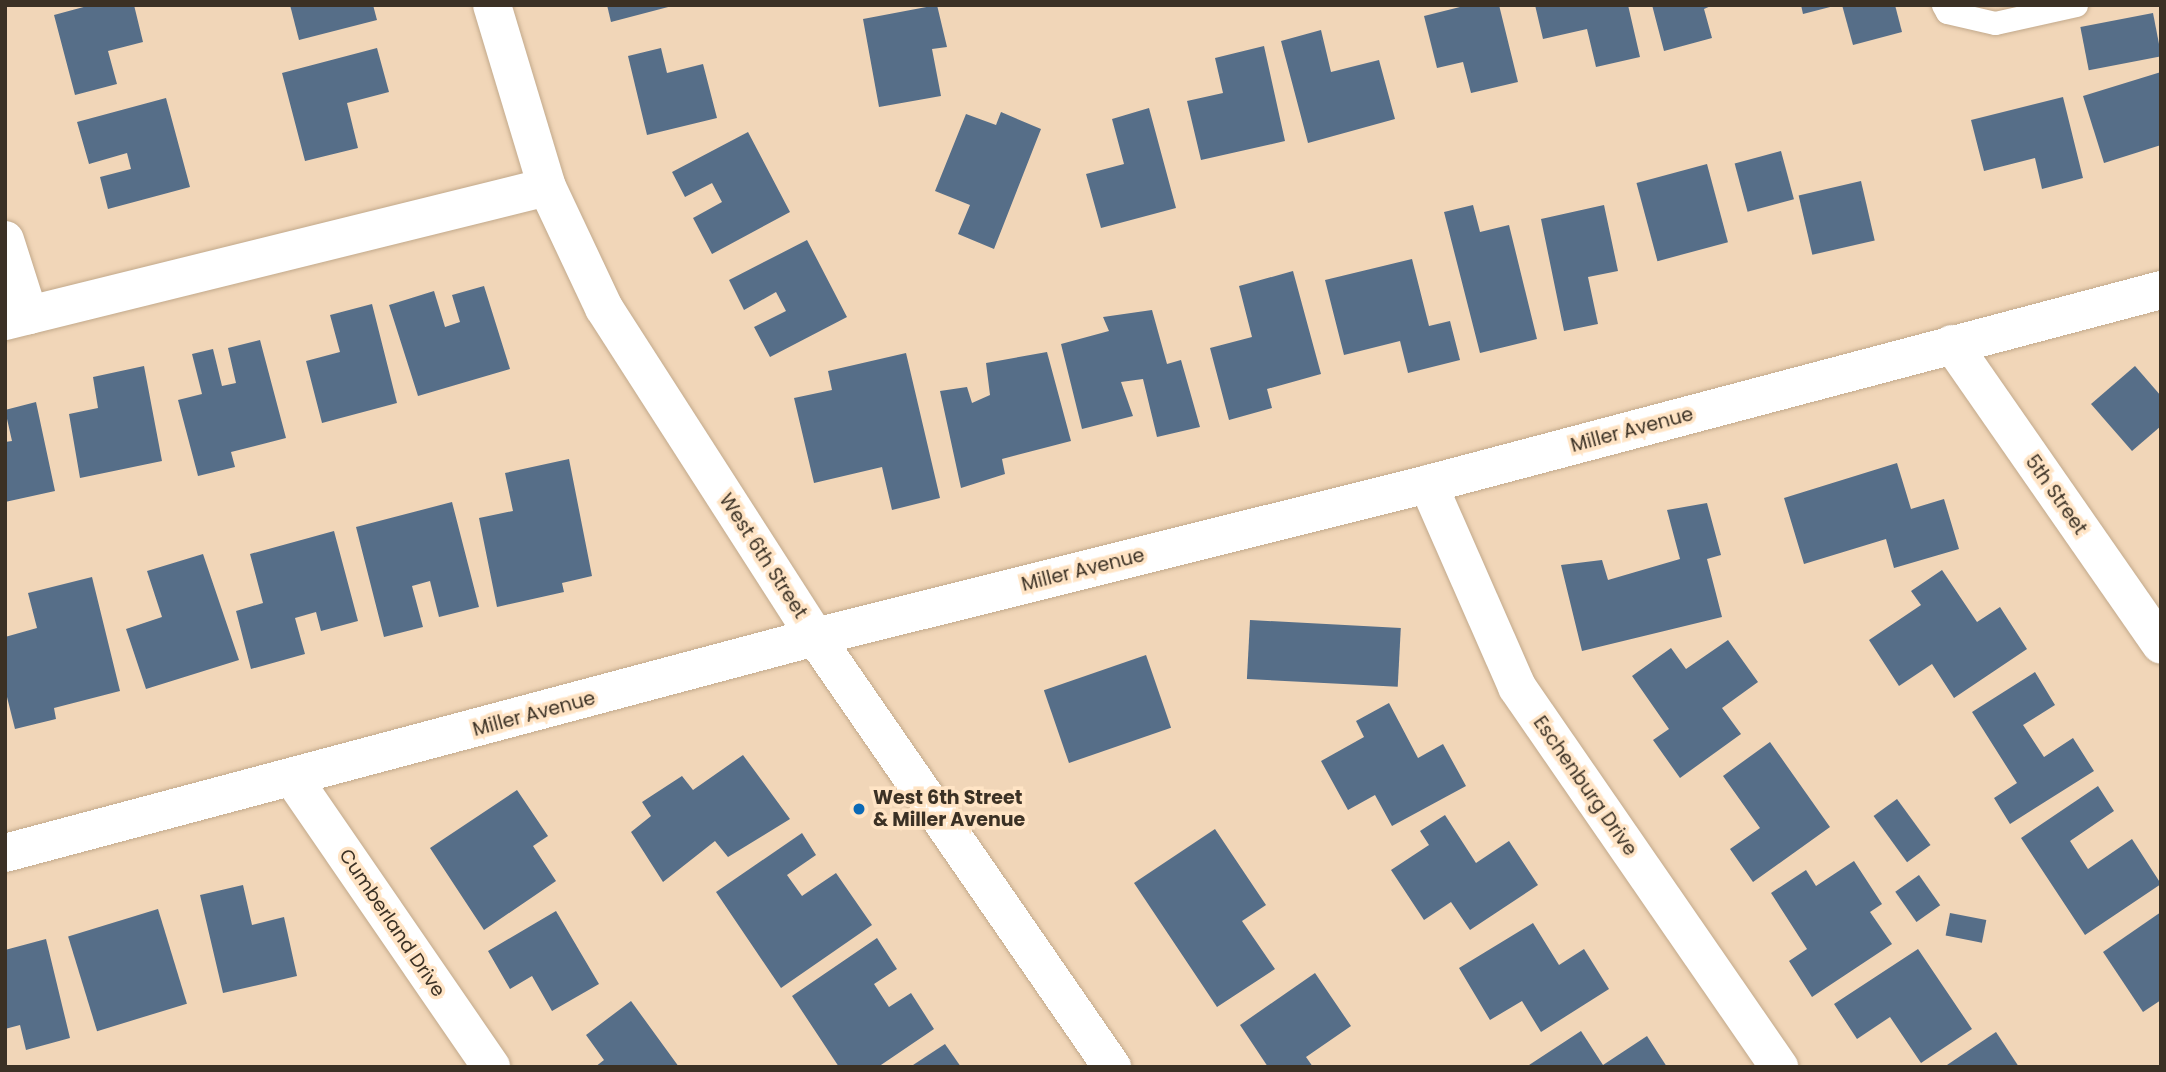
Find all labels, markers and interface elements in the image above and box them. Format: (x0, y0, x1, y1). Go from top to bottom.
street label: Miller Avenue (1568, 403, 1696, 457)
street label: 5th Street (2020, 451, 2092, 539)
street label: West 6th Street (714, 489, 812, 623)
street label: Miller Avenue (1019, 544, 1147, 596)
street label: Miller Avenue (470, 687, 598, 741)
street label: Eschenburg Drive (1528, 712, 1642, 860)
place label: West 6th Street & Miller Avenue (873, 787, 1025, 831)
marker: West 6th Street & Miller Avenue (851, 801, 867, 817)
street label: Cumberland Drive (334, 845, 450, 1001)

